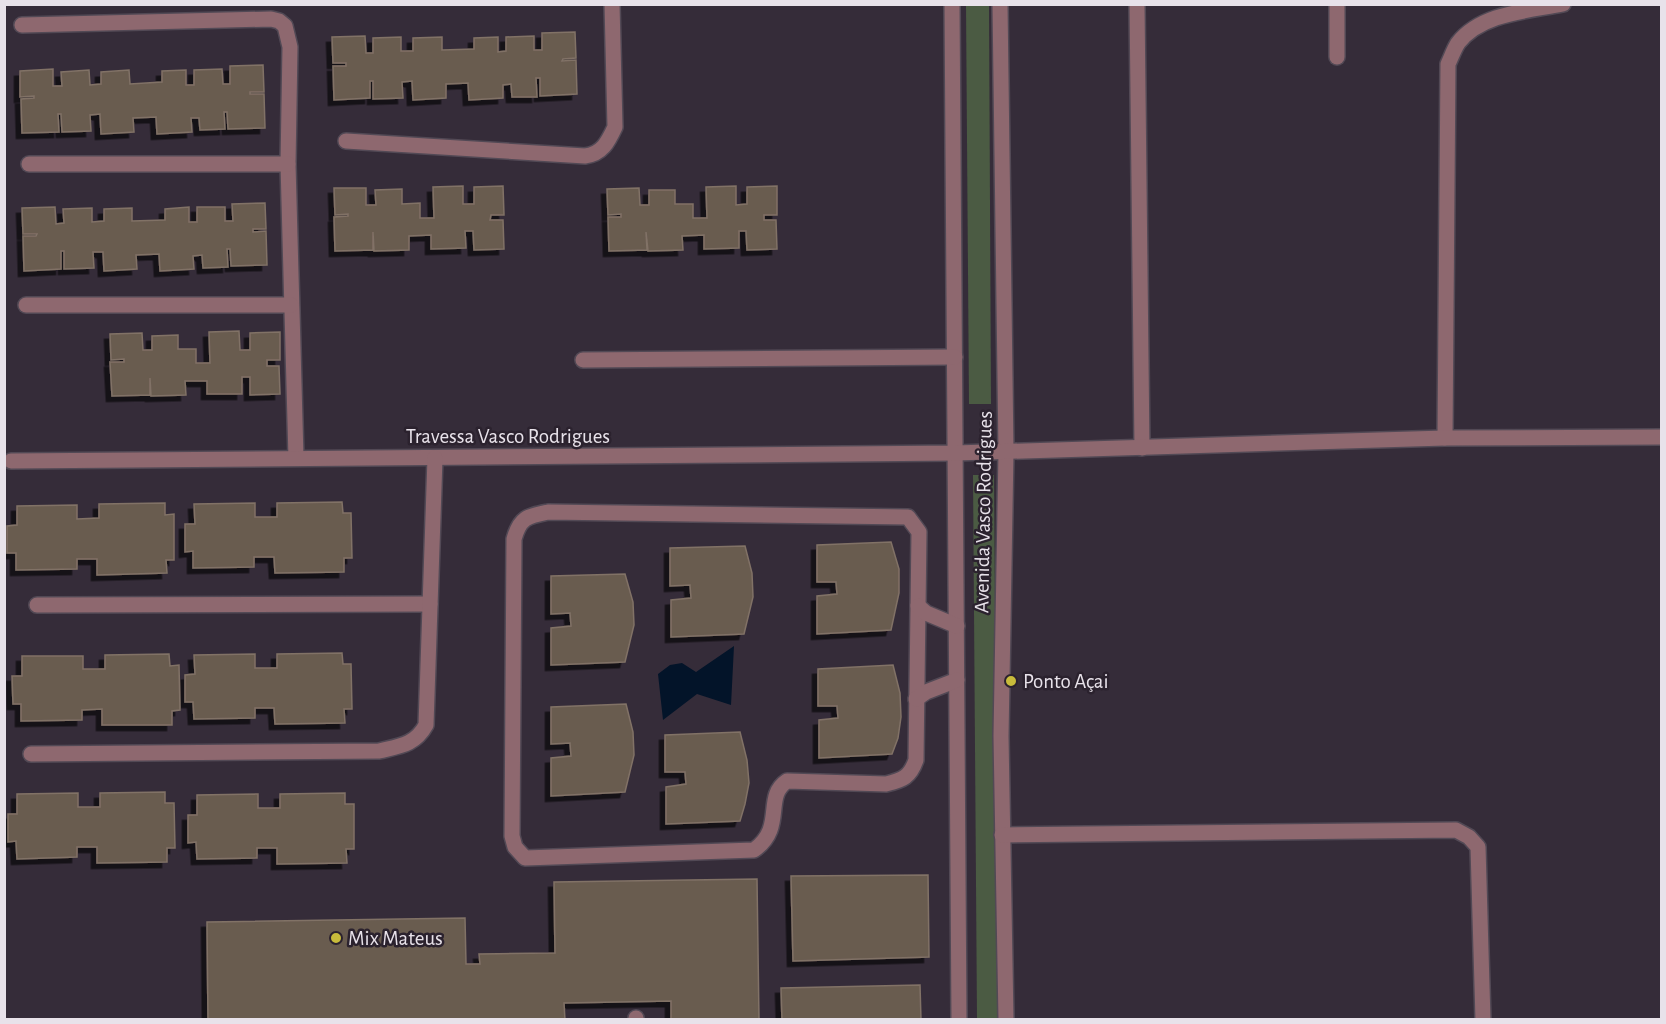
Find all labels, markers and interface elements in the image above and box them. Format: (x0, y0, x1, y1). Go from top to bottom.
street label: Avenida Vasco Rodrigues (971, 411, 996, 613)
street label: Travessa Vasco Rodrigues (406, 426, 610, 447)
place label: Ponto Açai (1023, 671, 1109, 692)
marker: Ponto Açai (1004, 674, 1018, 688)
place label: Mix Mateus (348, 928, 443, 949)
marker: Mix Mateus (329, 931, 343, 945)

